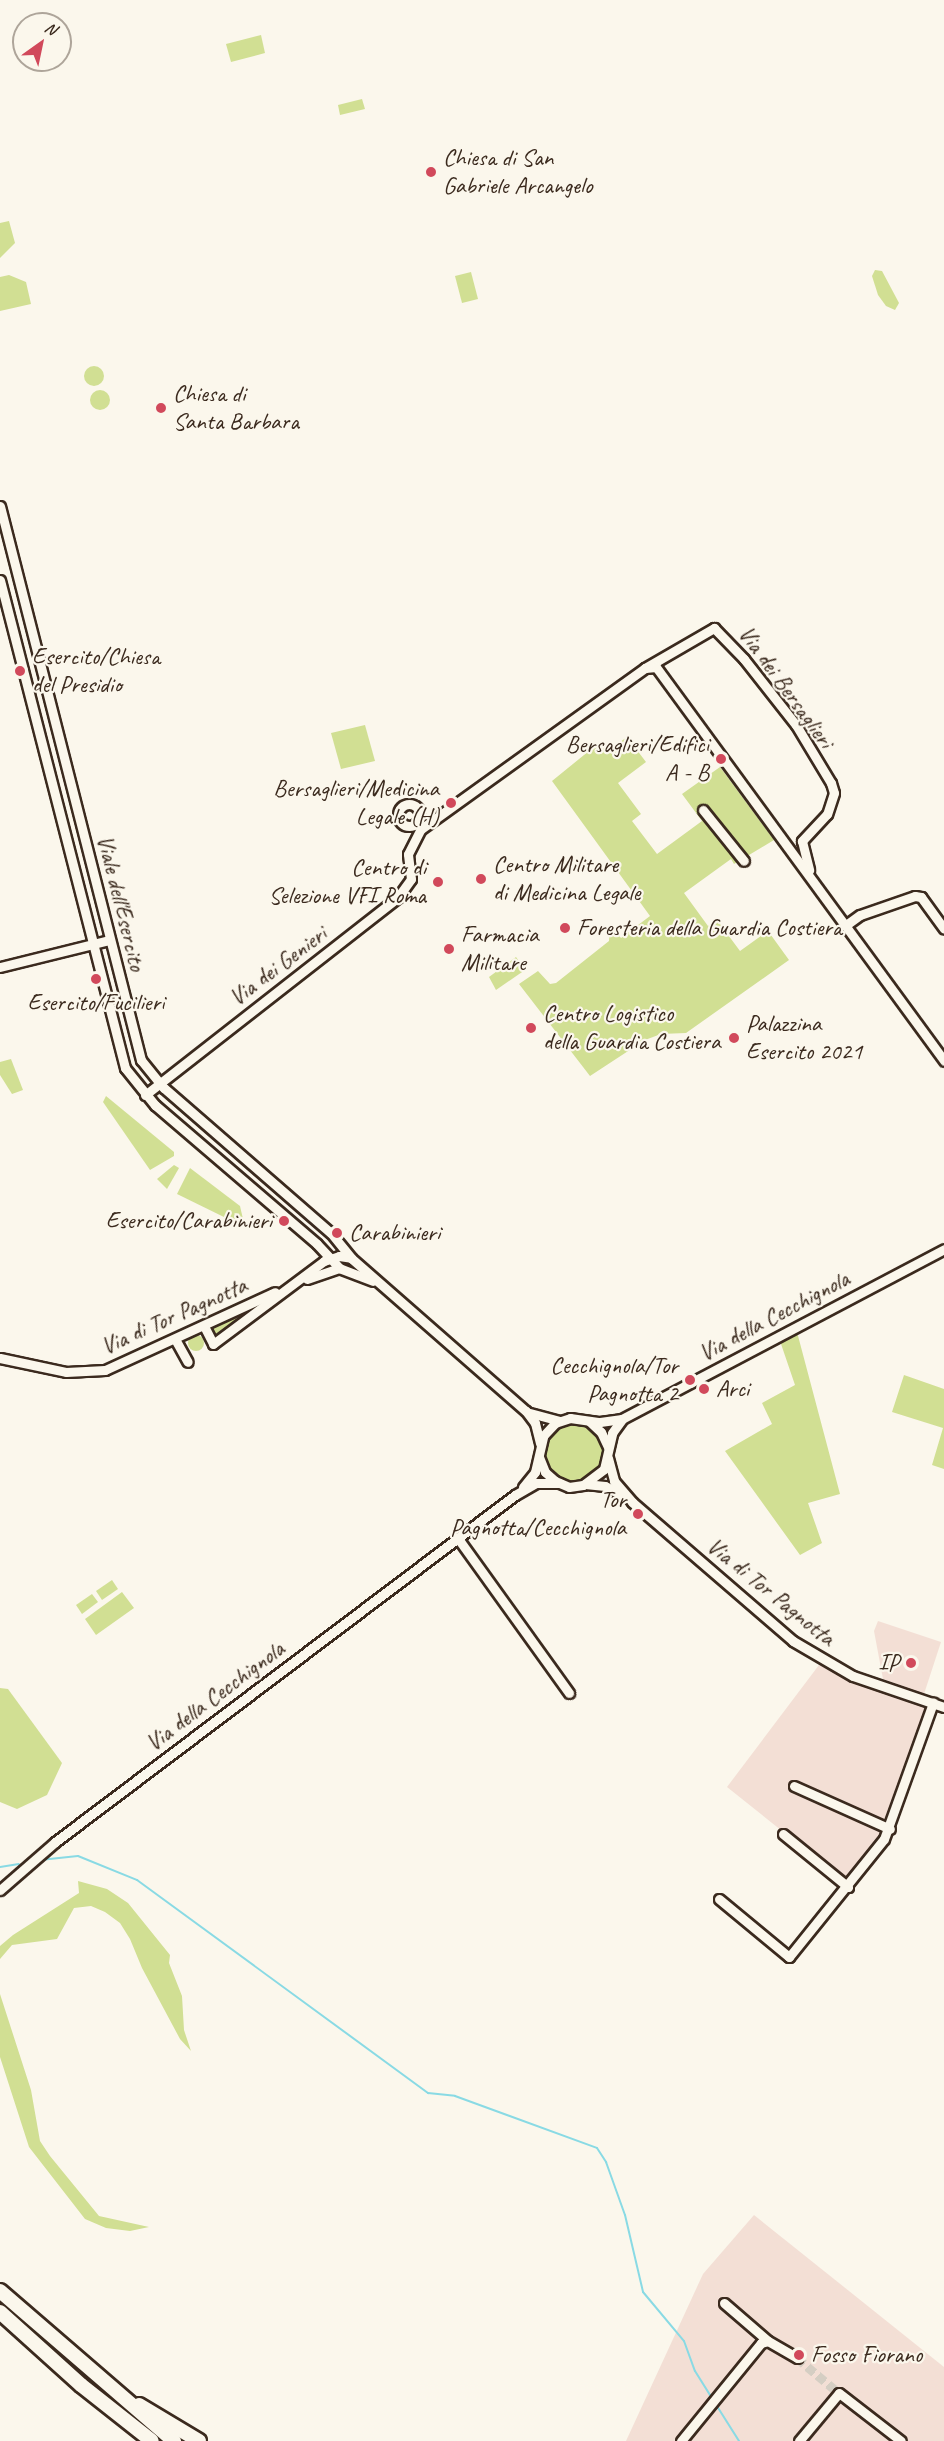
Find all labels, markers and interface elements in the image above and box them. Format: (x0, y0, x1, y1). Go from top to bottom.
north arrow (12, 12, 72, 72)
text: N (41, 17, 60, 40)
place label: Chiesa di San Gabriele Arcangelo (443, 144, 593, 200)
marker: Chiesa di San Gabriele Arcangelo (424, 165, 438, 179)
place label: Chiesa di Santa Barbara (173, 380, 299, 436)
marker: Chiesa di Santa Barbara (154, 401, 168, 415)
street label: Via dei Bersaglieri (732, 620, 840, 754)
place label: Esercito/Chiesa del Presidio (32, 643, 160, 699)
marker: Esercito/Chiesa del Presidio (13, 664, 27, 678)
place label: Bersaglieri/Edifici A - B (566, 731, 709, 787)
marker: Bersaglieri/Edifici A - B (714, 752, 728, 766)
place label: Bersaglieri/Medicina Legale (H) (273, 775, 439, 831)
marker: Bersaglieri/Medicina Legale (H) (444, 796, 458, 810)
street label: Viale dell'Esercito (90, 832, 152, 974)
place label: Centro Militare di Medicina Legale (493, 851, 640, 907)
place label: Centro di Selezione VFI Roma (267, 854, 426, 910)
marker: Centro Militare di Medicina Legale (474, 872, 488, 886)
marker: Centro di Selezione VFI Roma (431, 875, 445, 889)
place label: Foresteria della Guardia Costiera (577, 914, 842, 942)
street label: Via dei Genieri (223, 920, 333, 1012)
place label: Farmacia Militare (461, 921, 539, 977)
marker: Foresteria della Guardia Costiera (558, 921, 572, 935)
marker: Farmacia Militare (442, 942, 456, 956)
marker: Esercito/Fucilieri (89, 972, 103, 986)
place label: Esercito/Fucilieri (27, 989, 165, 1017)
place label: Centro Logistico della Guardia Costiera (543, 1000, 720, 1056)
place label: Palazzina Esercito 2021 (746, 1010, 862, 1066)
marker: Centro Logistico della Guardia Costiera (524, 1021, 538, 1035)
marker: Palazzina Esercito 2021 (727, 1031, 741, 1045)
place label: Esercito/Carabinieri (106, 1207, 272, 1235)
marker: Esercito/Carabinieri (277, 1214, 291, 1228)
place label: Carabinieri (349, 1219, 440, 1247)
marker: Carabinieri (330, 1226, 344, 1240)
street label: Via della Cecchignola (694, 1264, 854, 1368)
street label: Via di Tor Pagnotta (96, 1271, 252, 1361)
place label: Cecchignola/Tor Pagnotta 2 (550, 1352, 678, 1408)
marker: Cecchignola/Tor Pagnotta 2 (683, 1373, 697, 1387)
place label: Arci (716, 1375, 749, 1403)
marker: Arci (697, 1382, 711, 1396)
place label: Tor Pagnotta/Cecchignola (450, 1486, 626, 1542)
marker: Tor Pagnotta/Cecchignola (631, 1507, 645, 1521)
street label: Via di Tor Pagnotta (701, 1531, 841, 1653)
street label: Via della Cecchignola (140, 1634, 290, 1758)
place label: IP (878, 1649, 899, 1677)
marker: IP (904, 1656, 918, 1670)
place label: Fosso Fiorano (811, 2341, 922, 2369)
marker: Fosso Fiorano (792, 2348, 806, 2362)

